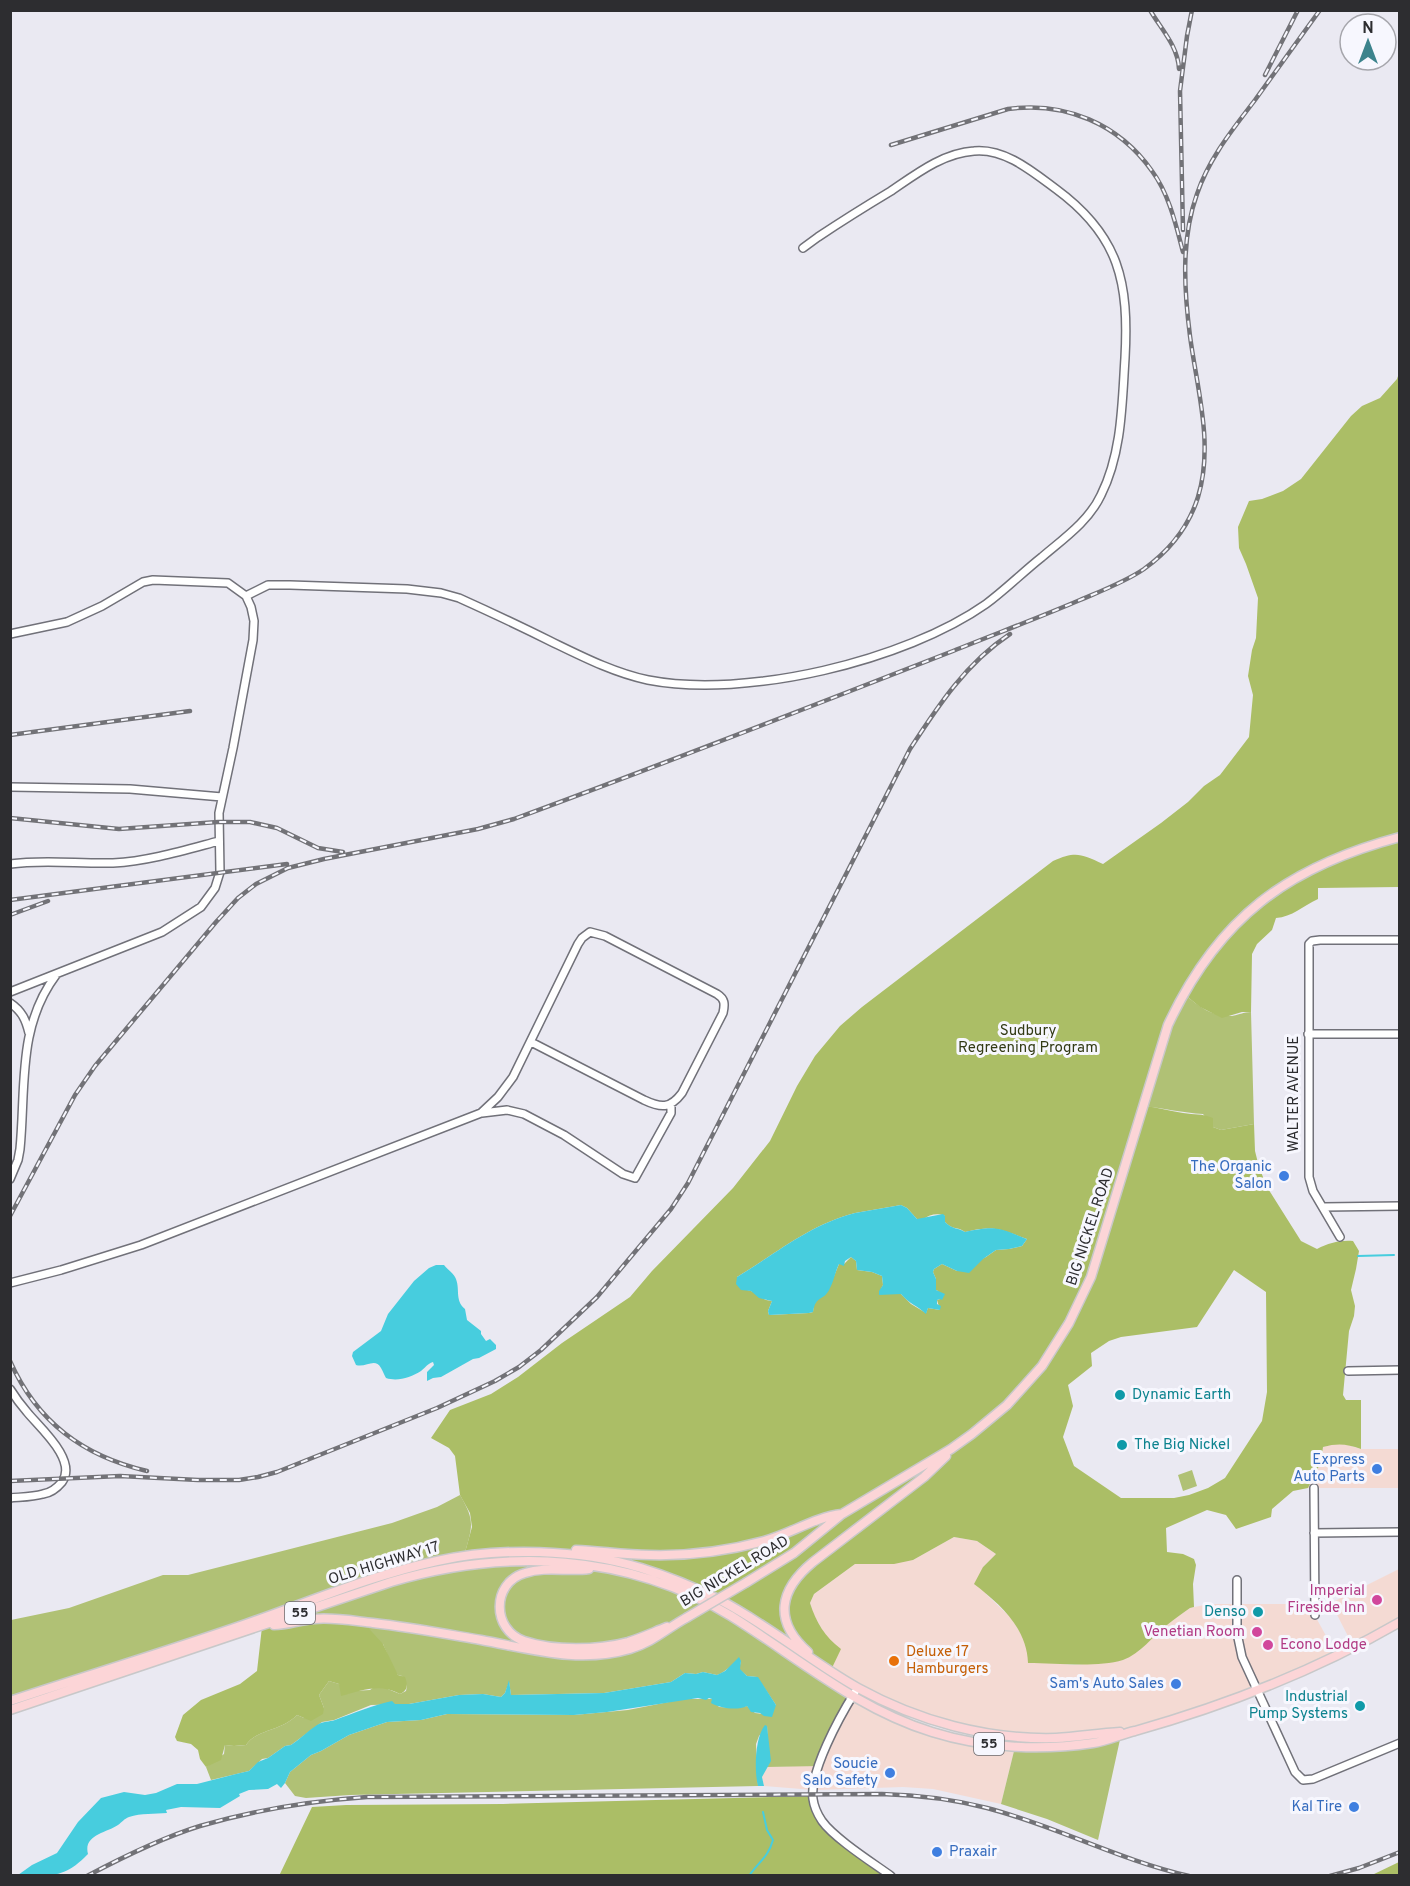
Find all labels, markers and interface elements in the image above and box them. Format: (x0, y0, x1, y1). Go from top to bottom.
north arrow (1338, 12, 1398, 72)
text: N (1362, 19, 1374, 39)
park label: Sudbury Regreening Program (958, 1022, 1098, 1058)
street label: WALTER AVENUE (1285, 1036, 1304, 1152)
place label: The Organic Salon (1190, 1158, 1272, 1194)
street label: BIG NICKEL ROAD (1063, 1166, 1119, 1288)
marker: The Organic Salon (1277, 1169, 1291, 1183)
place label: Dynamic Earth (1132, 1386, 1231, 1405)
marker: Dynamic Earth (1113, 1388, 1127, 1402)
place label: The Big Nickel (1134, 1436, 1230, 1455)
marker: The Big Nickel (1115, 1438, 1129, 1452)
place label: Express Auto Parts (1293, 1451, 1365, 1487)
marker: Express Auto Parts (1370, 1462, 1384, 1476)
street label: BIG NICKEL ROAD (677, 1532, 793, 1612)
street label: OLD HIGHWAY 17 (326, 1538, 442, 1590)
place label: Imperial Fireside Inn (1287, 1582, 1365, 1618)
marker: Imperial Fireside Inn (1370, 1593, 1384, 1607)
road number: 55 (285, 1602, 315, 1624)
place label: Denso (1204, 1603, 1246, 1622)
marker: Denso (1251, 1605, 1265, 1619)
place label: Venetian Room (1143, 1623, 1245, 1642)
marker: Venetian Room (1250, 1625, 1264, 1639)
place label: Econo Lodge (1280, 1636, 1367, 1655)
marker: Econo Lodge (1261, 1638, 1275, 1652)
place label: Deluxe 17 Hamburgers (906, 1643, 989, 1679)
marker: Deluxe 17 Hamburgers (887, 1654, 901, 1668)
place label: Sam's Auto Sales (1049, 1675, 1164, 1694)
marker: Sam's Auto Sales (1169, 1677, 1183, 1691)
place label: Industrial Pump Systems (1249, 1688, 1348, 1724)
marker: Industrial Pump Systems (1353, 1699, 1367, 1713)
road number: 55 (974, 1733, 1004, 1755)
place label: Soucie Salo Safety (803, 1755, 878, 1791)
marker: Soucie Salo Safety (883, 1766, 897, 1780)
place label: Kal Tire (1291, 1798, 1342, 1817)
marker: Kal Tire (1347, 1800, 1361, 1814)
place label: Praxair (949, 1843, 997, 1862)
marker: Praxair (930, 1845, 944, 1859)

